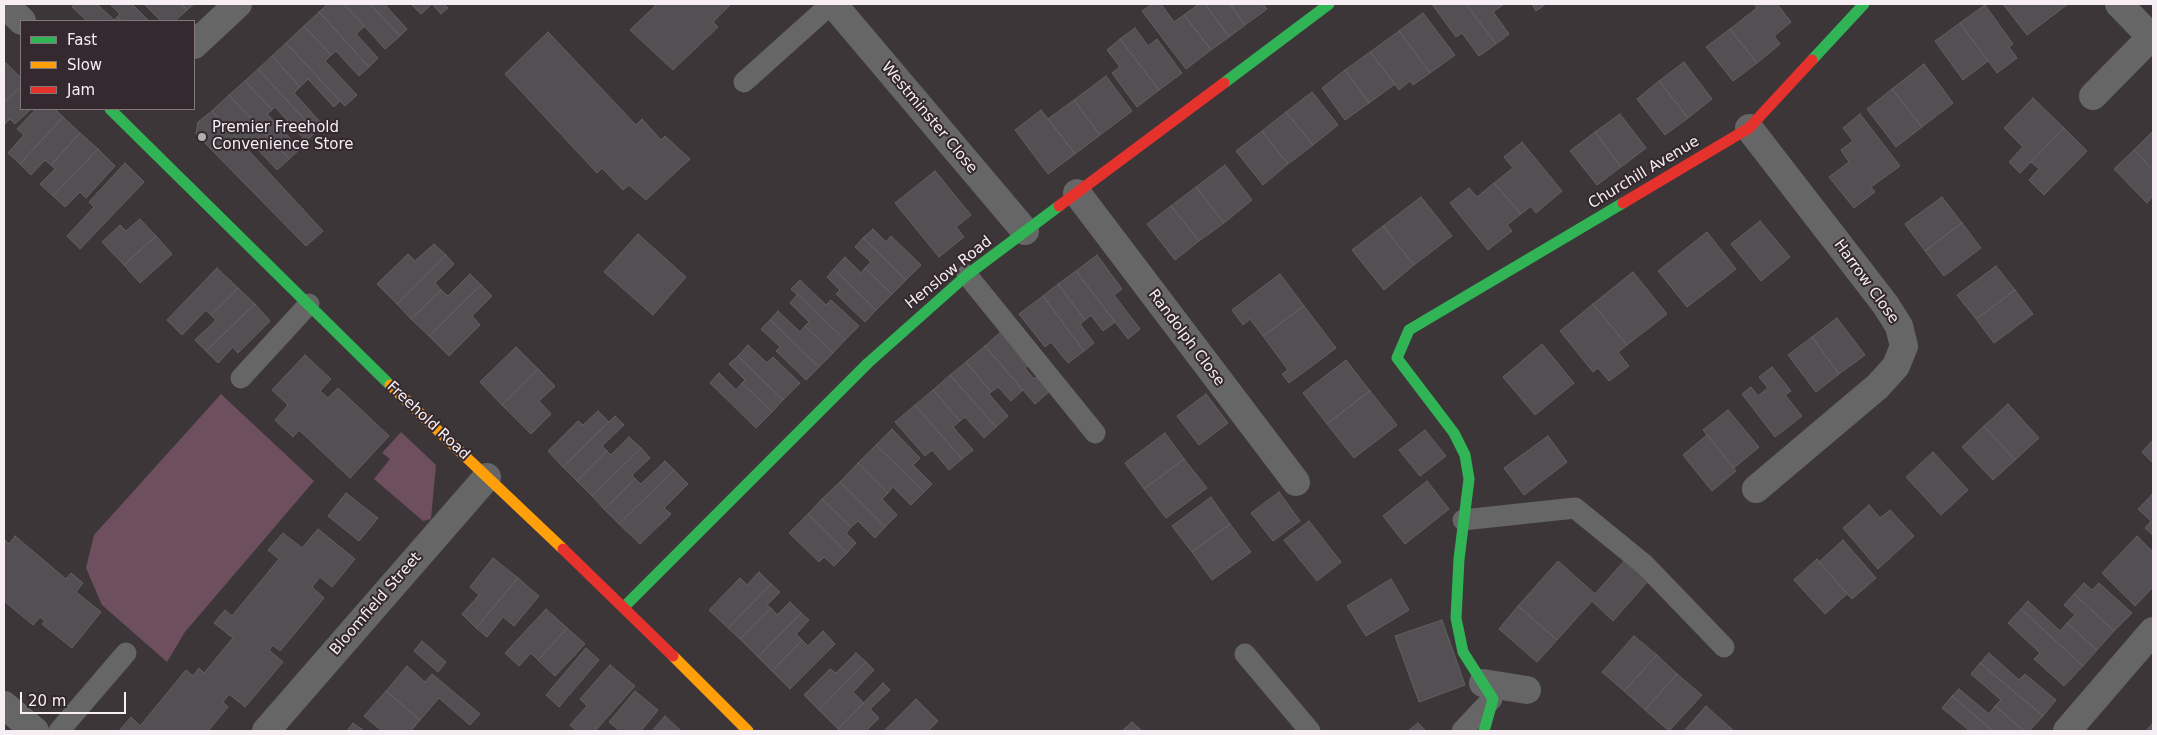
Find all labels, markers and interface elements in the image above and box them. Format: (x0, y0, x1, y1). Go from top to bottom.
legend (20, 20, 195, 110)
text: Fast (67, 31, 97, 49)
text: Slow (67, 56, 102, 74)
street label: Westminster Close (877, 59, 981, 177)
text: Jam (67, 81, 95, 99)
place label: Premier Freehold Convenience Store (212, 119, 354, 154)
marker: Premier Freehold Convenience Store (196, 131, 208, 143)
street label: Churchill Avenue (1585, 133, 1703, 213)
street label: Henslow Road (902, 233, 996, 313)
street label: Harrow Close (1830, 237, 1902, 327)
street label: Randolph Close (1144, 286, 1228, 390)
street label: Freehold Road (383, 378, 473, 464)
street label: Bloomfield Street (327, 549, 425, 659)
scale bar (22, 682, 129, 714)
text: 20 m (28, 692, 66, 710)

